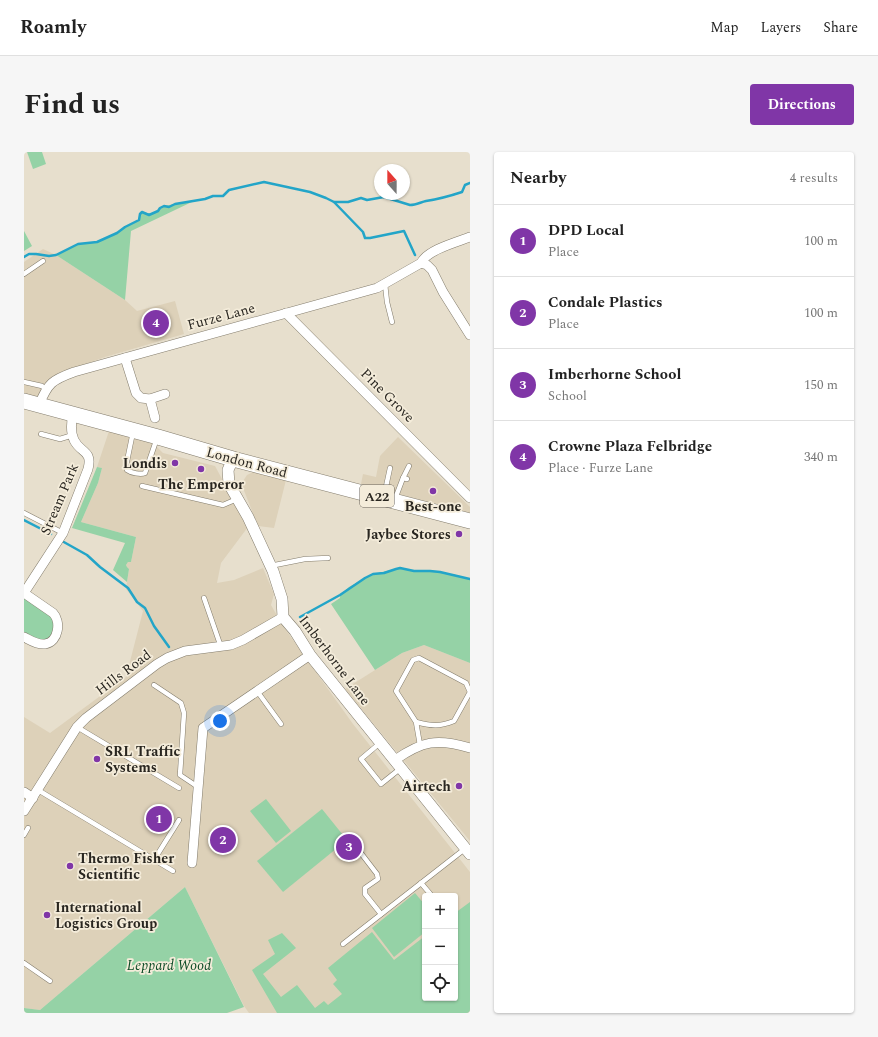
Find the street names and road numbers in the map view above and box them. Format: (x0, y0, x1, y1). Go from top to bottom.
street label: Furze Lane (185, 297, 258, 336)
street label: Pine Grove (356, 363, 420, 427)
street label: London Road (204, 442, 290, 483)
street label: Stream Park (35, 460, 84, 538)
road number: A22 (360, 485, 394, 507)
street label: Imberhorne Lane (294, 611, 376, 710)
street label: Hills Road (91, 644, 156, 700)

